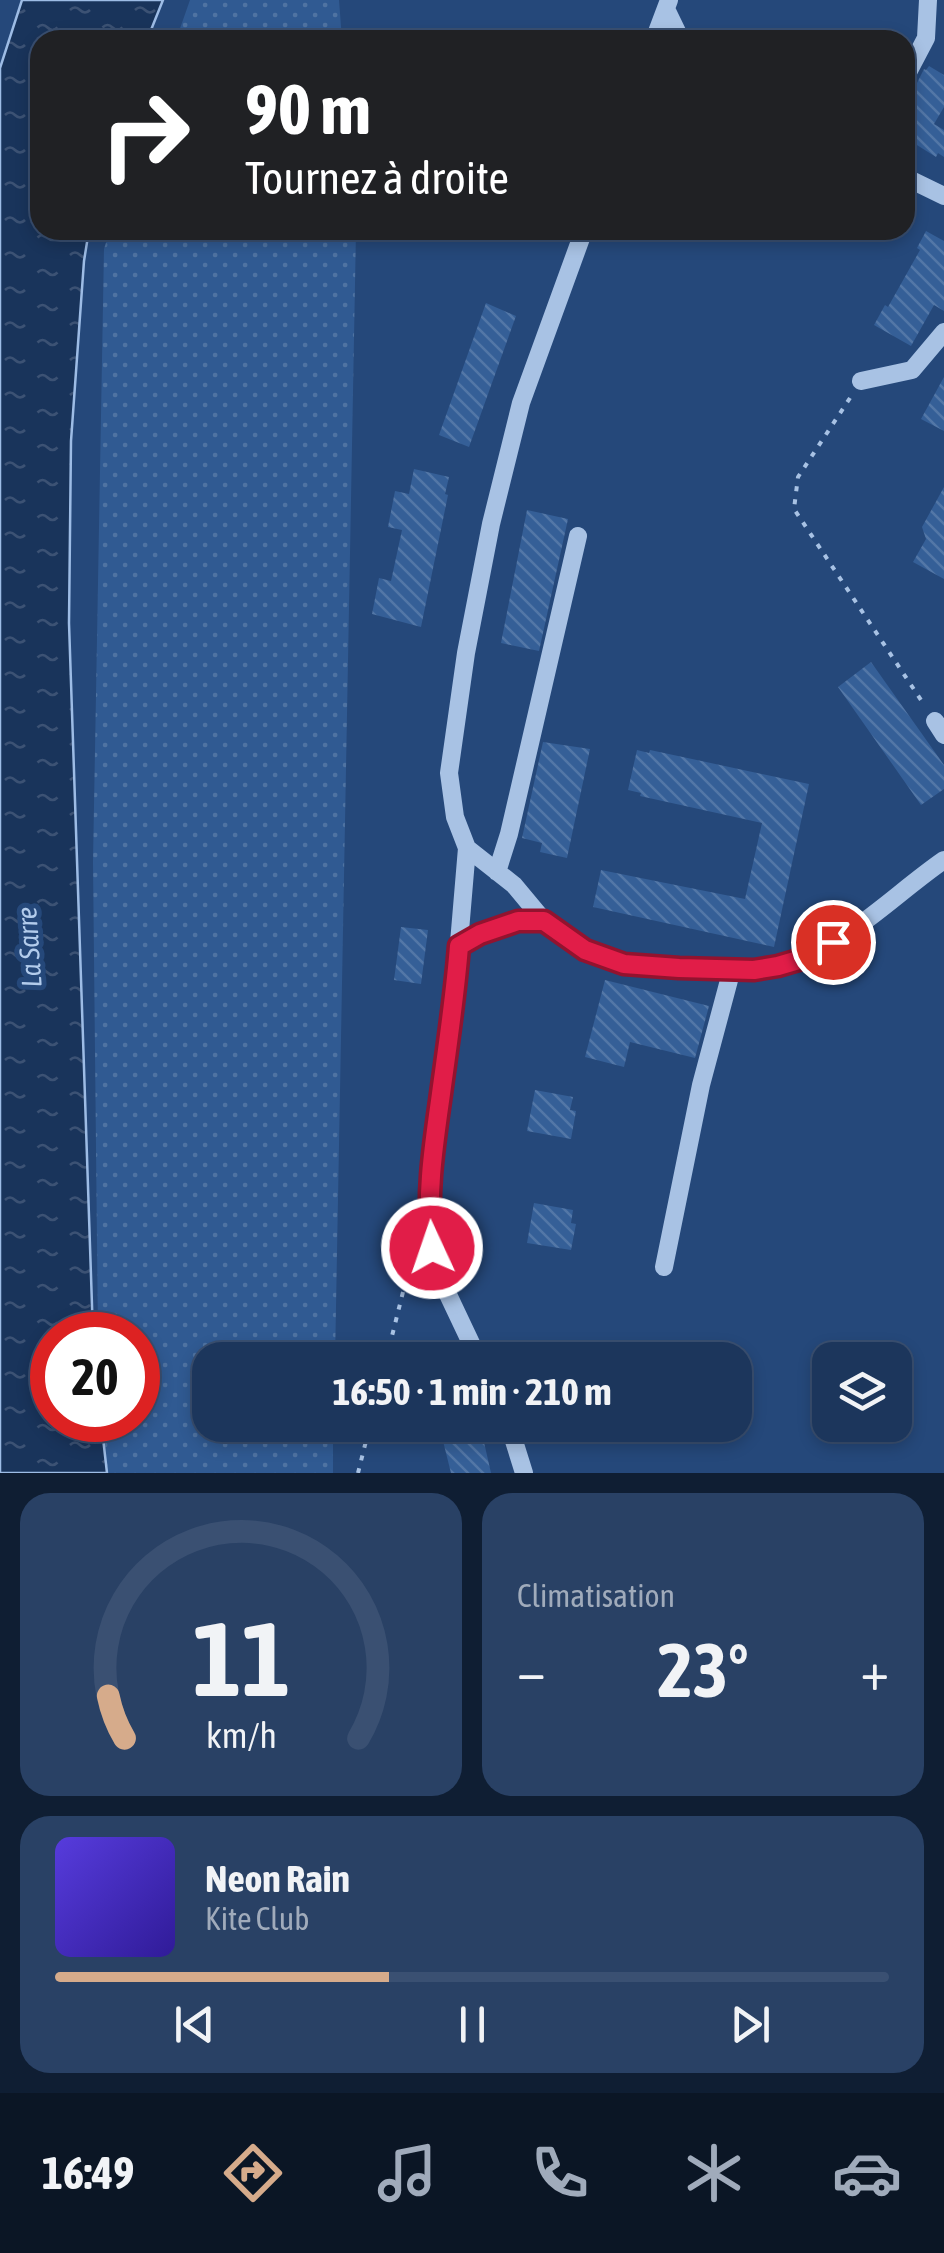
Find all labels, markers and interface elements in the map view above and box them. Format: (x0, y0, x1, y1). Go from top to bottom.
text: 90 m (245, 69, 371, 149)
icon: right (80, 70, 210, 200)
text: Tournez à droite (245, 152, 509, 204)
pin (791, 900, 876, 985)
water label: La Sarre (10, 906, 48, 988)
icon: arrive (806, 915, 861, 970)
position arrow (380, 1196, 484, 1300)
speed limit sign: 20 (30, 1312, 160, 1442)
map controls (812, 1342, 912, 1442)
button: layers (812, 1342, 912, 1442)
text: 16:50 · 1 min · 210 m (332, 1370, 612, 1413)
text: Climatisation (517, 1577, 675, 1614)
text: 11 (192, 1599, 290, 1718)
text: 23° (657, 1627, 749, 1713)
text: − (517, 1639, 546, 1702)
text: + (860, 1639, 889, 1702)
text: km/h (206, 1715, 276, 1756)
text: Neon Rain (205, 1857, 350, 1900)
text: Kite Club (205, 1900, 309, 1937)
icon: previous (167, 1997, 222, 2052)
icon: pause (445, 1997, 500, 2052)
icon: next (723, 1997, 778, 2052)
icon: directions (218, 2138, 288, 2208)
icon: music (372, 2138, 442, 2208)
icon: phone (525, 2138, 595, 2208)
icon: climate (679, 2138, 749, 2208)
icon: car (832, 2138, 902, 2208)
text: 16:49 (42, 2147, 134, 2199)

